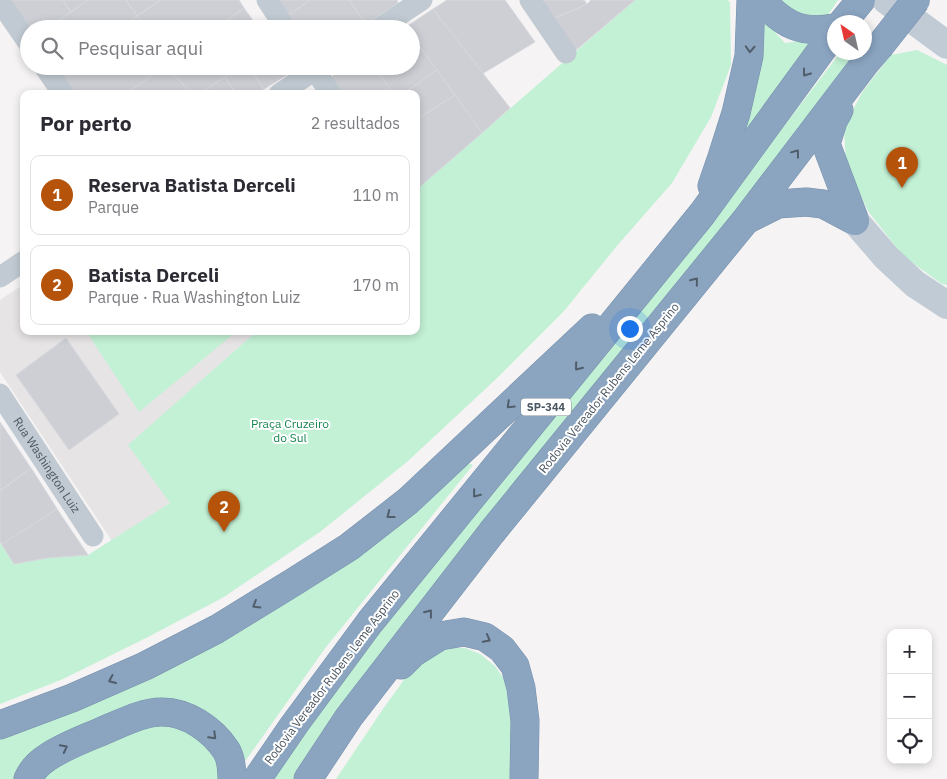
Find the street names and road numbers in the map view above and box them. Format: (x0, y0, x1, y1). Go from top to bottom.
street label: Rodovia Vereador Rubens Leme Asprino (535, 299, 682, 476)
road number: SP-344 (521, 398, 571, 416)
street label: Rua Washington Luiz (10, 414, 84, 516)
street label: Rodovia Vereador Rubens Leme Asprino (261, 586, 402, 767)

